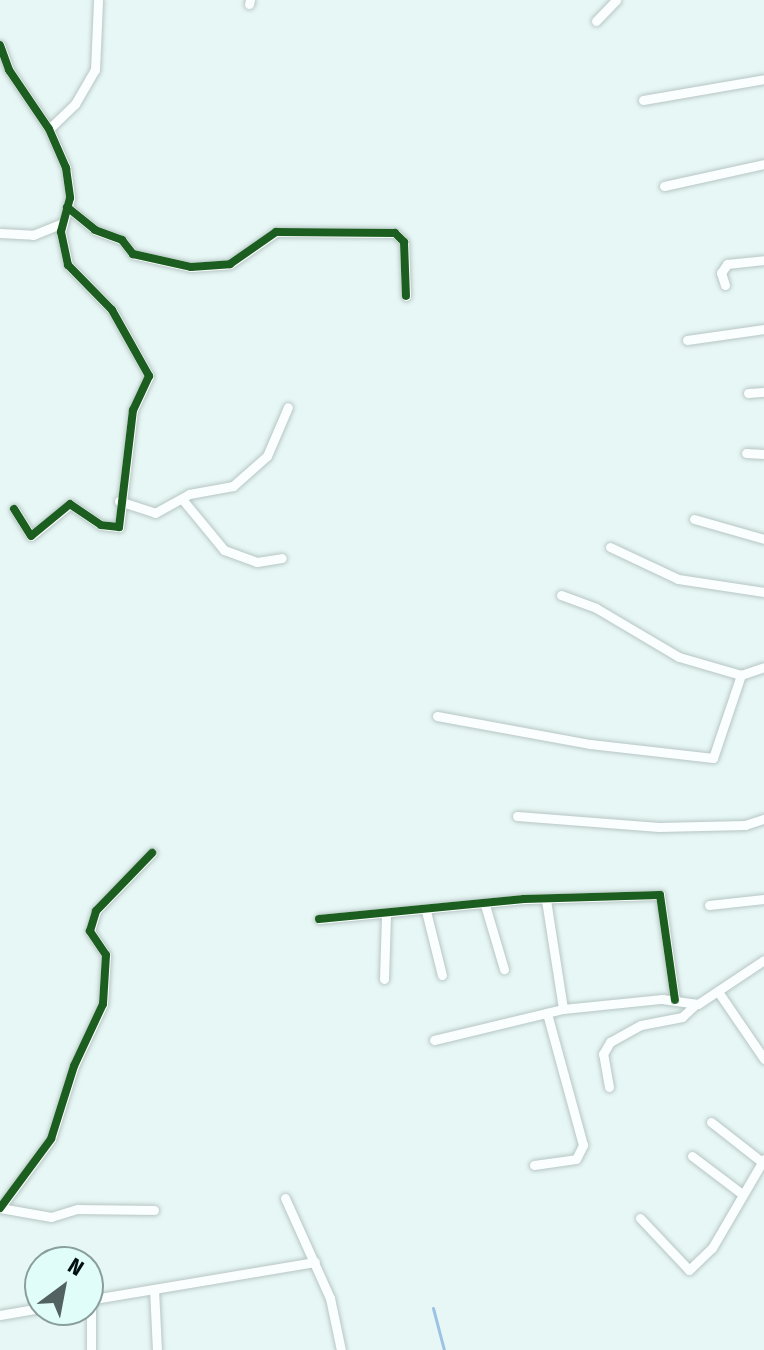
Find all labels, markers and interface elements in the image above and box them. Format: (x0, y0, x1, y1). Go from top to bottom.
north arrow (24, 1246, 104, 1326)
text: N (63, 1252, 89, 1282)

